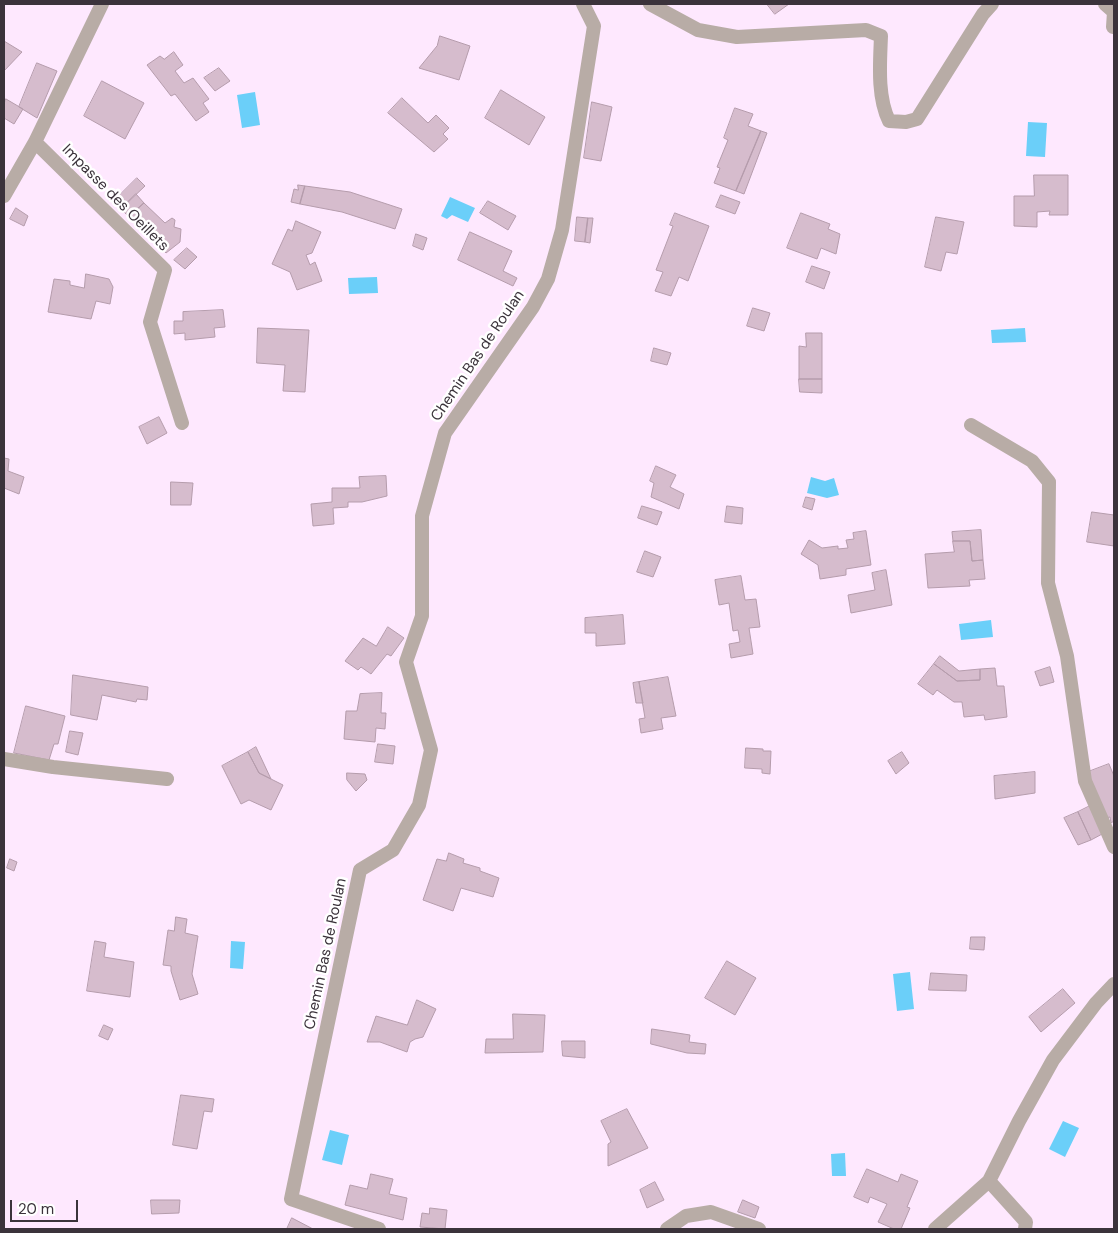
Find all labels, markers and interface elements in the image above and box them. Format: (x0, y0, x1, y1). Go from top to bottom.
street label: Impasse des Oeillets (58, 141, 172, 255)
street label: Chemin Bas de Roulan (427, 287, 529, 425)
street label: Chemin Bas de Roulan (301, 877, 351, 1031)
scale bar (12, 1190, 80, 1222)
text: 20 m (18, 1199, 54, 1219)

